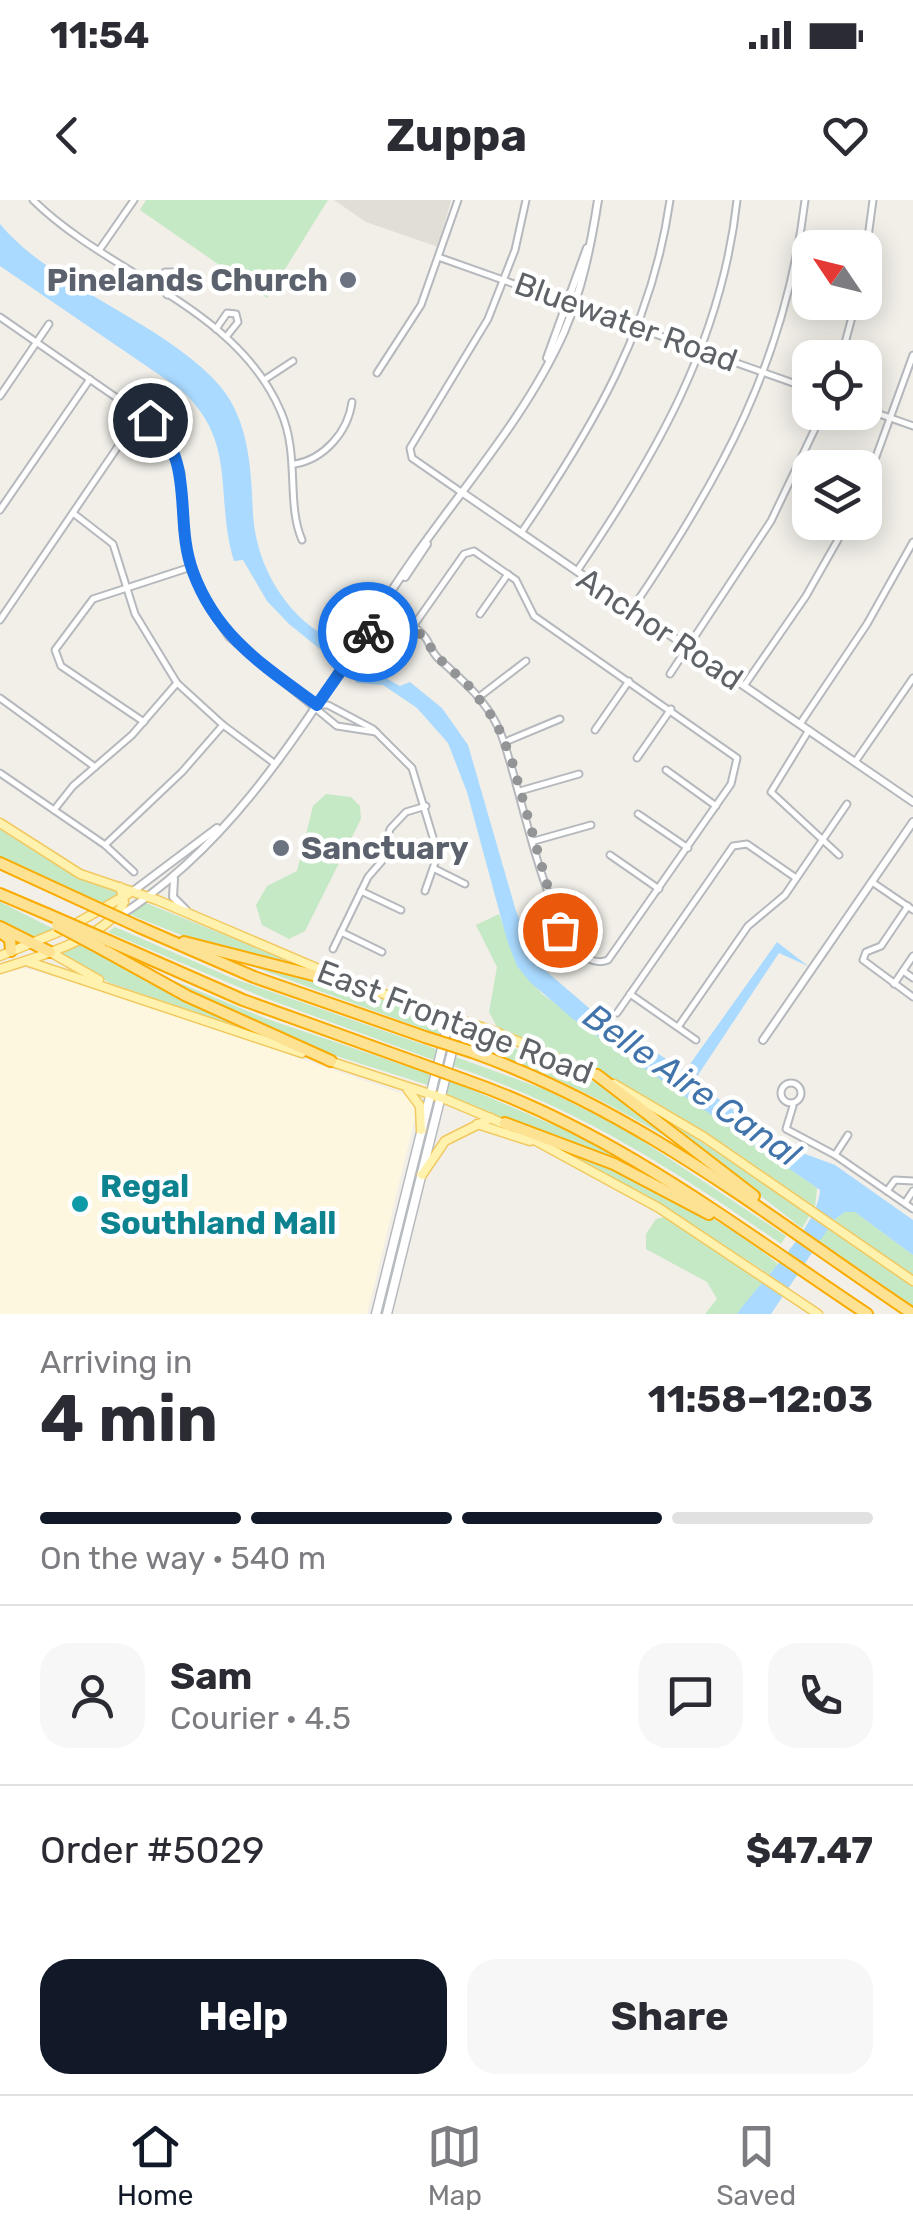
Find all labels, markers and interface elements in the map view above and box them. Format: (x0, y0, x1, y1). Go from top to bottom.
text: 11:54 (50, 12, 149, 58)
icon: back (40, 108, 95, 163)
icon: heart (818, 108, 873, 163)
text: Zuppa (386, 109, 527, 162)
north arrow (792, 230, 882, 320)
map controls (792, 230, 882, 540)
place label: Pinelands Church (46, 261, 328, 299)
street label: Bluewater Road (509, 264, 743, 380)
marker: Pinelands Church (337, 269, 359, 291)
button: locate (792, 340, 882, 430)
pin (108, 378, 193, 463)
icon: home (123, 393, 178, 448)
button: layers (792, 450, 882, 540)
street label: Anchor Road (570, 560, 750, 698)
courier (318, 582, 418, 682)
icon: bike (341, 605, 396, 660)
place label: Sanctuary (301, 829, 469, 867)
marker: Sanctuary (270, 837, 292, 859)
pin (518, 888, 603, 973)
icon: bag (533, 903, 588, 958)
street label: East Frontage Road (312, 952, 598, 1092)
water label: Belle Aire Canal (576, 995, 809, 1176)
place label: Regal Southland Mall (100, 1167, 336, 1242)
marker: Regal Southland Mall (69, 1193, 91, 1215)
text: Arriving in (40, 1343, 192, 1381)
text: 11:58–12:03 (648, 1376, 873, 1422)
text: 4 min (40, 1380, 218, 1457)
text: On the way · 540 m (40, 1539, 326, 1577)
button: person (40, 1643, 145, 1748)
button: chat (638, 1643, 743, 1748)
button: phone (768, 1643, 873, 1748)
text: Sam (170, 1653, 252, 1699)
text: Courier · 4.5 (170, 1699, 351, 1737)
text: Order #5029 (40, 1827, 265, 1873)
text: $47.47 (746, 1827, 873, 1873)
button: Help (40, 1959, 447, 2074)
button: Share (467, 1959, 873, 2074)
tab: Home (117, 2119, 194, 2212)
tab: Map (427, 2119, 482, 2212)
tab: Saved (716, 2119, 796, 2212)

